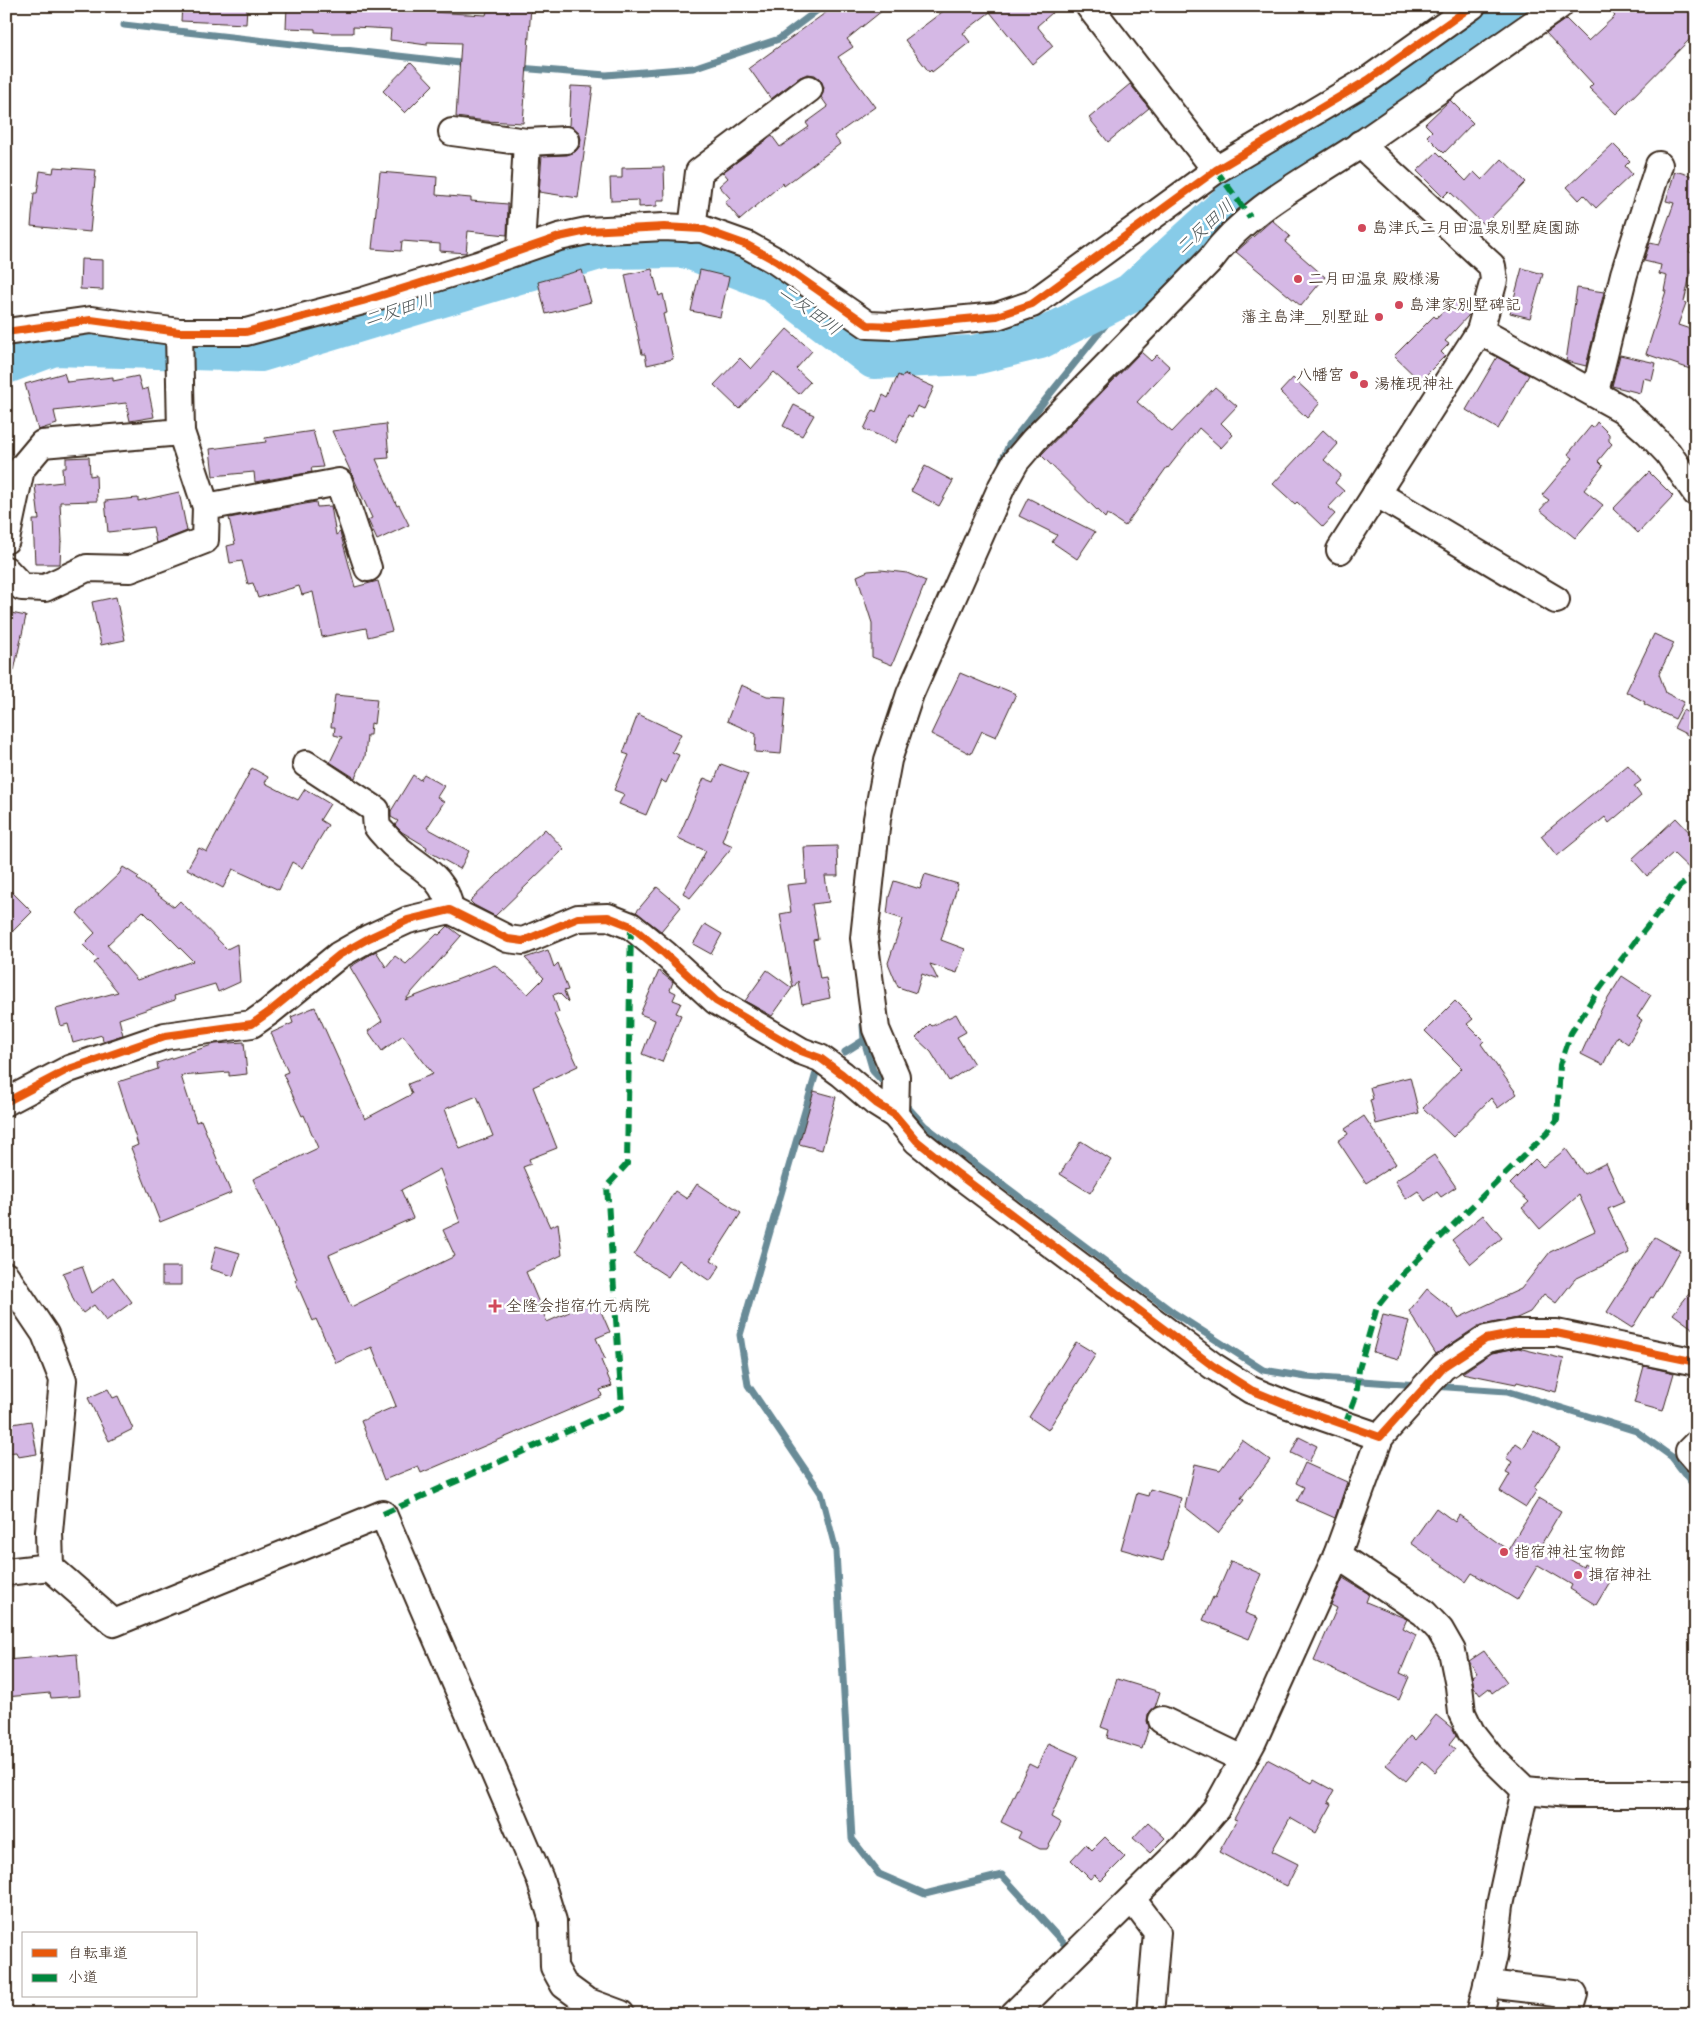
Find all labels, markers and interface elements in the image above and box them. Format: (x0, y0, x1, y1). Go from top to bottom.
water label: 二反田川 (1171, 195, 1239, 259)
place label: 島津氏二月田温泉別墅庭園跡 (1372, 219, 1580, 238)
marker: 島津氏二月田温泉別墅庭園跡 (1356, 222, 1368, 234)
place label: 二月田温泉 殿様湯 (1308, 270, 1440, 289)
marker: 二月田温泉 殿様湯 (1292, 273, 1304, 285)
water label: 二反田川 (775, 280, 845, 340)
water label: 二反田川 (362, 289, 436, 331)
place label: 島津家別墅碑記 (1409, 296, 1521, 315)
marker: 島津家別墅碑記 (1393, 299, 1405, 311)
place label: 藩主島津＿別墅趾 (1241, 308, 1369, 327)
marker: 藩主島津＿別墅趾 (1373, 311, 1385, 323)
place label: 八幡宮 (1296, 366, 1344, 385)
marker: 八幡宮 (1348, 369, 1360, 381)
place label: 湯権現神社 (1374, 375, 1454, 394)
marker: 湯権現神社 (1358, 378, 1370, 390)
place label: 全隆会指宿竹元病院 (506, 1297, 650, 1316)
marker: 全隆会指宿竹元病院 (488, 1299, 502, 1313)
place label: 指宿神社宝物館 (1514, 1543, 1626, 1562)
marker: 指宿神社宝物館 (1498, 1546, 1510, 1558)
place label: 揖宿神社 (1588, 1566, 1652, 1585)
marker: 揖宿神社 (1572, 1569, 1584, 1581)
legend (22, 1932, 198, 1998)
text: 自転車道 (68, 1944, 128, 1963)
text: 小道 (68, 1968, 98, 1987)

